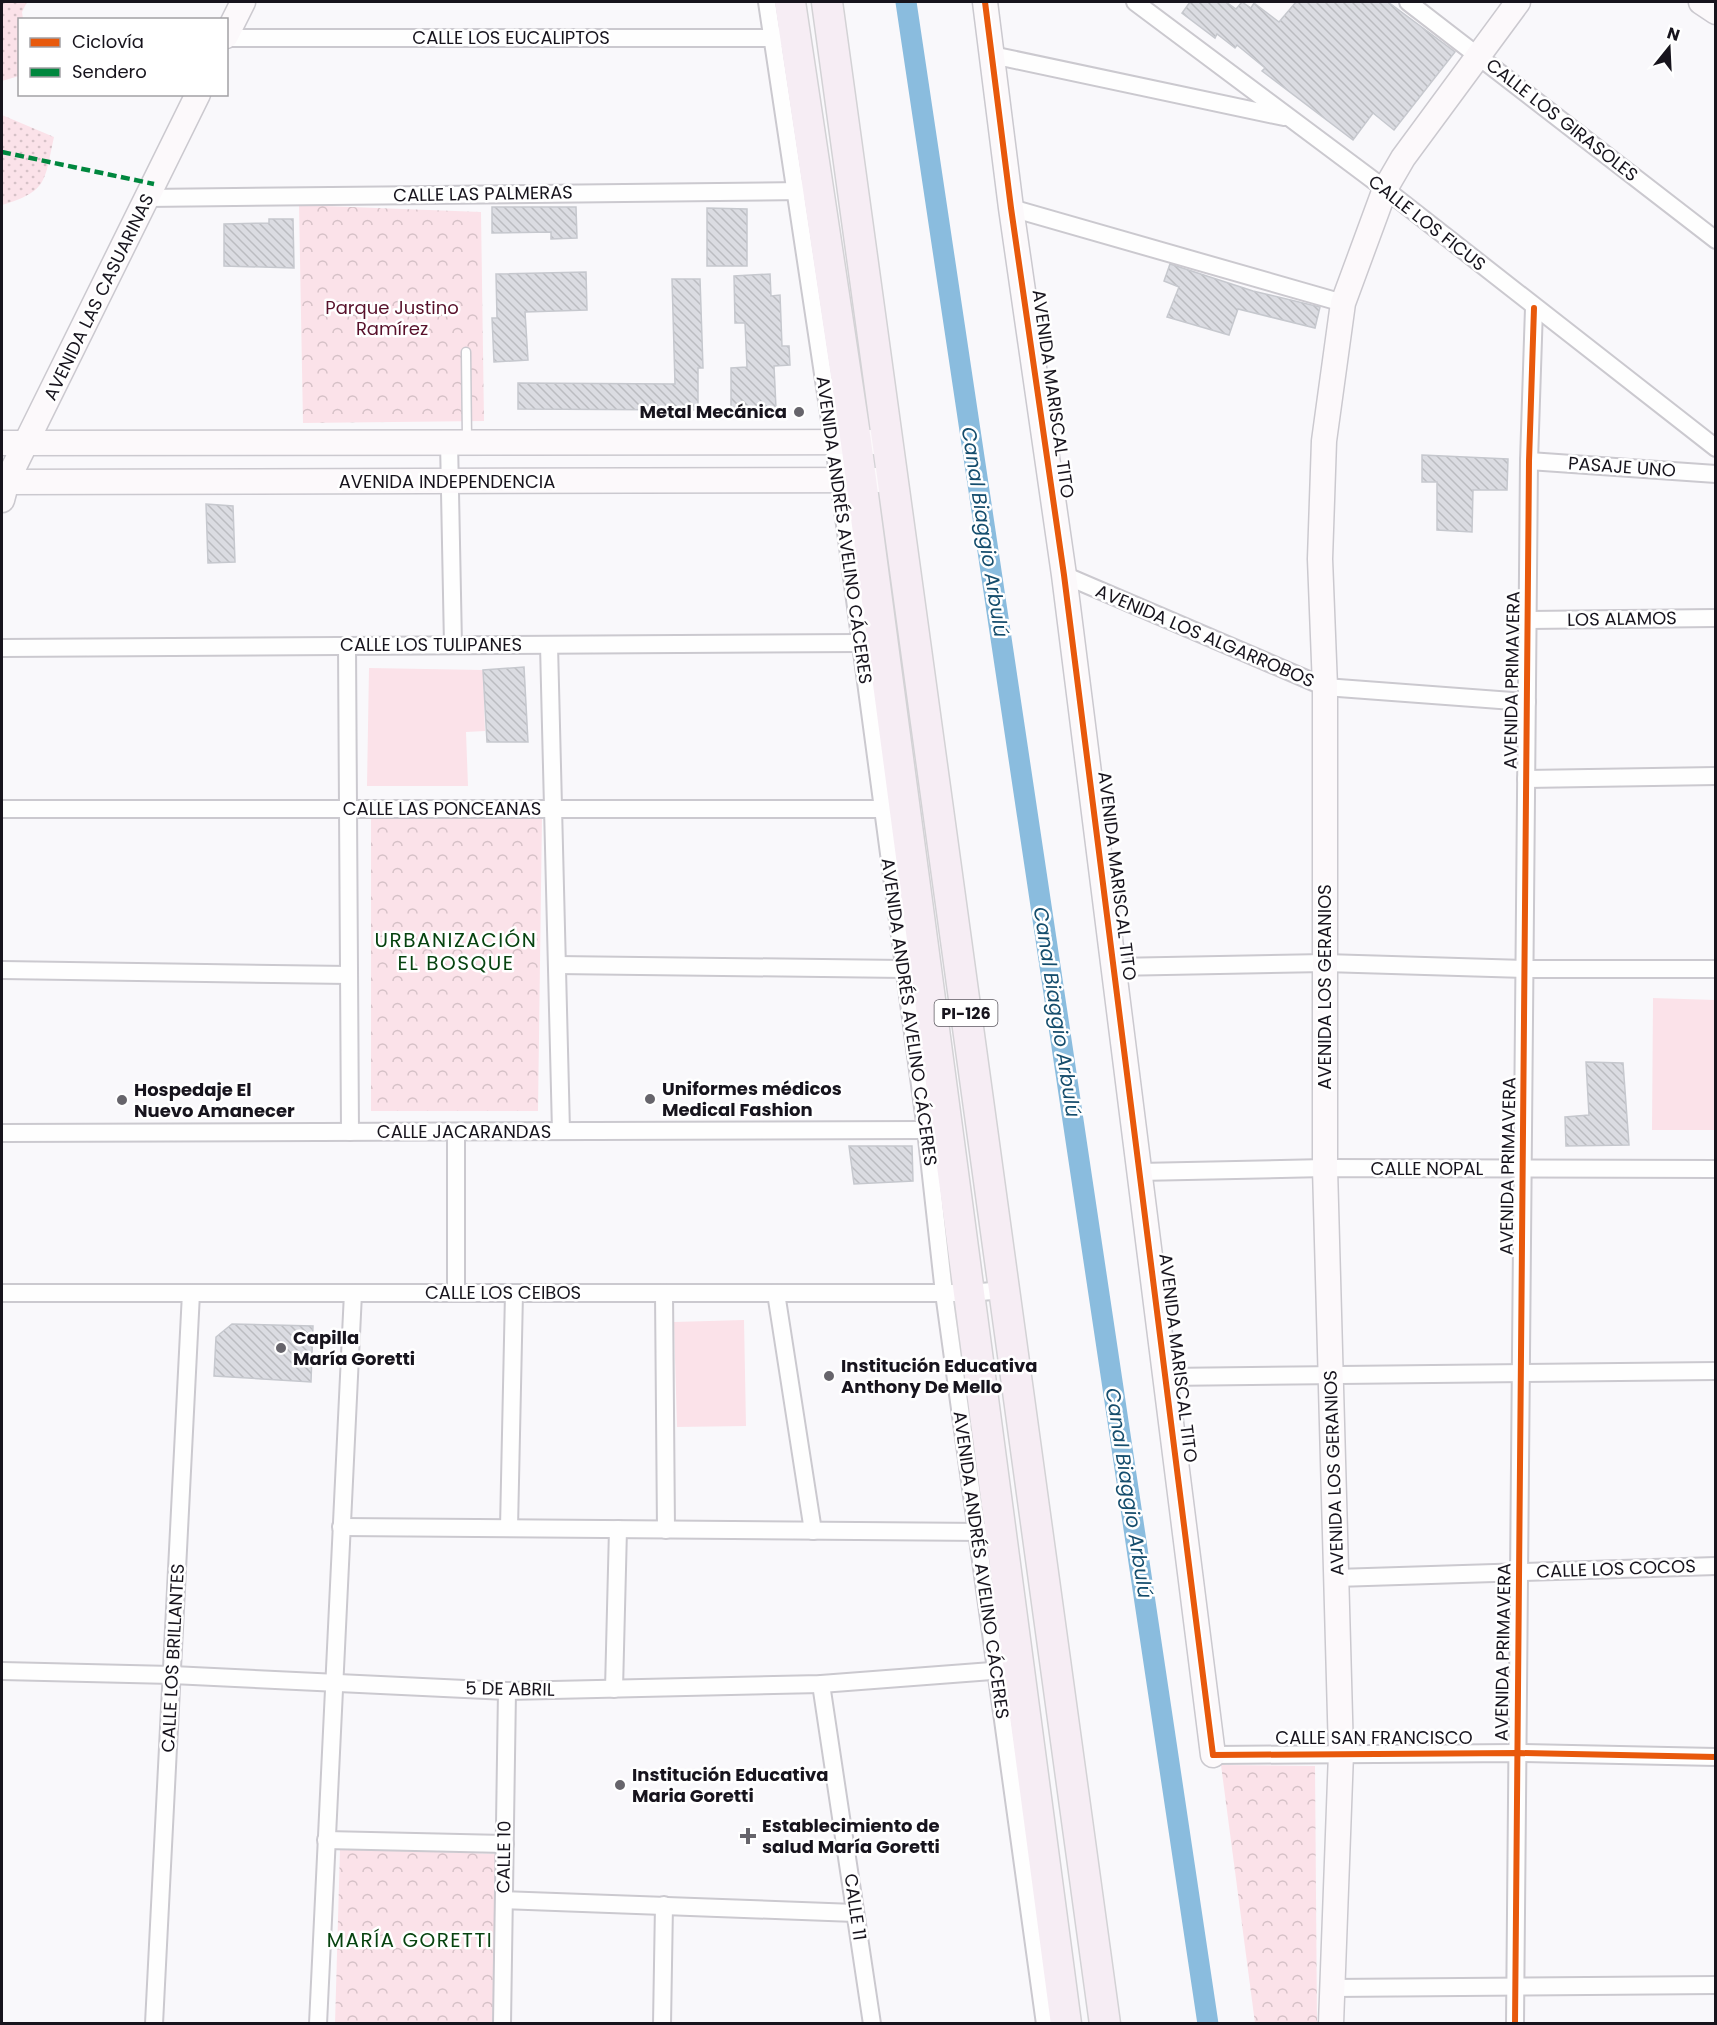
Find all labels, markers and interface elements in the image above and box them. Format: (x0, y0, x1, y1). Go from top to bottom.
legend (18, 18, 228, 96)
north arrow (1639, 18, 1699, 78)
text: N (1664, 21, 1683, 47)
street label: CALLE LOS EUCALIPTOS (412, 25, 610, 50)
text: Ciclovía (72, 29, 144, 54)
street label: CALLE LOS GIRASOLES (1481, 52, 1644, 187)
text: Sendero (72, 59, 147, 84)
street label: CALLE LOS FICUS (1363, 169, 1491, 276)
street label: CALLE LAS PALMERAS (393, 179, 573, 208)
street label: AVENIDA LAS CASUARINAS (38, 189, 160, 404)
street label: AVENIDA MARISCAL TITO (1026, 288, 1081, 500)
park label: Parque Justino Ramírez (325, 295, 459, 341)
street label: AVENIDA ANDRÉS AVELINO CÁCERES (811, 374, 878, 685)
place label: Metal Mecánica (639, 399, 787, 424)
marker: Metal Mecánica (792, 405, 806, 419)
water label: Canal Biaggio Arbulú (955, 425, 1015, 639)
street label: PASAJE UNO (1567, 450, 1677, 483)
street label: AVENIDA INDEPENDENCIA (339, 469, 555, 494)
street label: AVENIDA LOS ALGARROBOS (1092, 578, 1318, 693)
street label: AVENIDA PRIMAVERA (1497, 591, 1526, 769)
street label: LOS ALAMOS (1567, 605, 1677, 632)
street label: CALLE LOS TULIPANES (340, 632, 522, 657)
street label: AVENIDA MARISCAL TITO (1092, 770, 1143, 982)
street label: CALLE LAS PONCEANAS (343, 796, 541, 821)
street label: AVENIDA ANDRÉS AVELINO CÁCERES (876, 856, 943, 1167)
street label: AVENIDA LOS GERANIOS (1312, 884, 1337, 1090)
water label: Canal Biaggio Arbulú (1027, 905, 1087, 1119)
district label: URBANIZACIÓN EL BOSQUE (375, 926, 537, 977)
road number: PI-126 (934, 1000, 998, 1026)
place label: Uniformes médicos Medical Fashion (662, 1076, 842, 1122)
place label: Hospedaje El Nuevo Amanecer (134, 1077, 295, 1123)
street label: AVENIDA PRIMAVERA (1493, 1077, 1522, 1255)
marker: Uniformes médicos Medical Fashion (643, 1092, 657, 1106)
marker: Hospedaje El Nuevo Amanecer (115, 1093, 129, 1107)
street label: CALLE JACARANDAS (377, 1119, 551, 1144)
street label: CALLE NOPAL (1371, 1156, 1484, 1181)
street label: AVENIDA MARISCAL TITO (1153, 1252, 1204, 1464)
street label: CALLE LOS CEIBOS (425, 1280, 581, 1305)
place label: Capilla María Goretti (293, 1325, 415, 1371)
marker: Capilla María Goretti (274, 1341, 288, 1355)
place label: Institución Educativa Anthony De Mello (841, 1353, 1037, 1399)
marker: Institución Educativa Anthony De Mello (822, 1369, 836, 1383)
street label: AVENIDA LOS GERANIOS (1317, 1370, 1350, 1576)
water label: Canal Biaggio Arbulú (1099, 1386, 1159, 1600)
street label: AVENIDA ANDRÉS AVELINO CÁCERES (948, 1409, 1015, 1720)
street label: CALLE LOS COCOS (1536, 1553, 1696, 1584)
street label: CALLE LOS BRILLANTES (155, 1563, 190, 1753)
street label: AVENIDA PRIMAVERA (1488, 1563, 1517, 1741)
street label: 5 DE ABRIL (465, 1675, 555, 1702)
street label: CALLE SAN FRANCISCO (1275, 1725, 1473, 1750)
place label: Institución Educativa Maria Goretti (632, 1762, 828, 1808)
marker: Institución Educativa Maria Goretti (613, 1778, 627, 1792)
place label: Establecimiento de salud María Goretti (762, 1813, 940, 1859)
street label: CALLE 10 (490, 1820, 517, 1894)
marker: Establecimiento de salud María Goretti (739, 1827, 757, 1845)
street label: CALLE 11 (838, 1872, 873, 1942)
district label: MARÍA GORETTI (327, 1926, 493, 1954)

